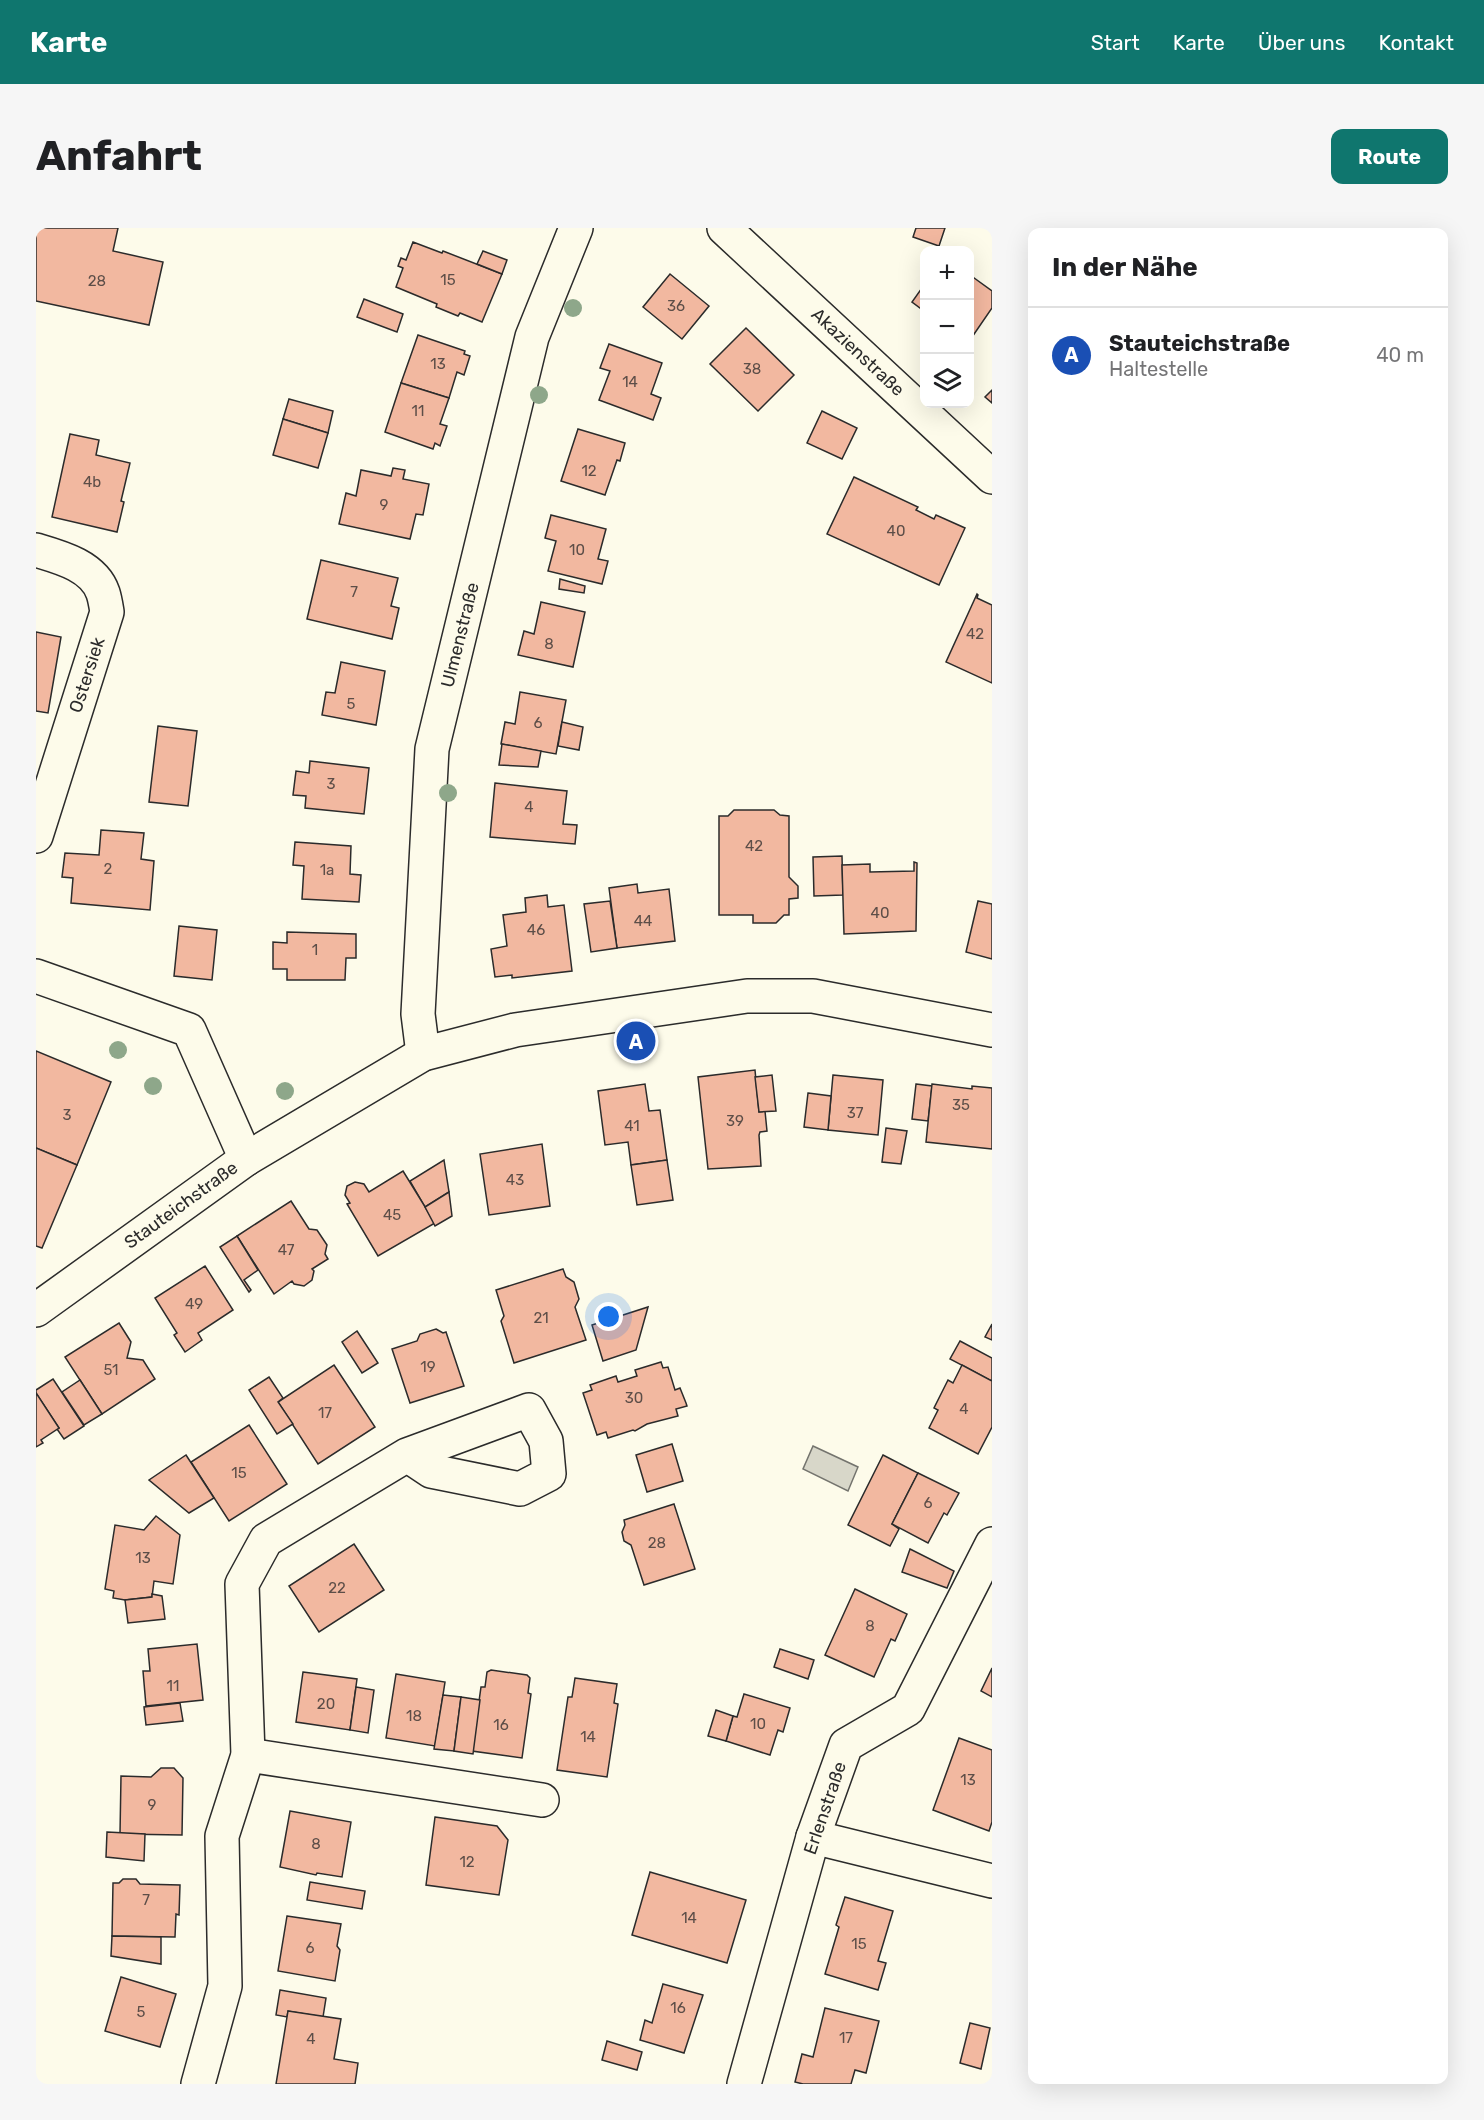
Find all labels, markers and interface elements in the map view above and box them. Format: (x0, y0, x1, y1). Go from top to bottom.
text: Karte (30, 26, 107, 59)
text: Start (1091, 30, 1140, 55)
text: Karte (1173, 30, 1225, 55)
text: Über uns (1258, 30, 1346, 55)
text: Kontakt (1379, 30, 1454, 55)
button: Route (1331, 129, 1448, 184)
text: Anfahrt (36, 131, 202, 181)
map controls (920, 246, 974, 408)
button: + (920, 246, 974, 300)
text: In der Nähe (1052, 252, 1198, 283)
house number: 15 (440, 271, 456, 289)
house number: 28 (88, 272, 106, 290)
house number: 36 (667, 297, 685, 315)
button: − (920, 300, 974, 354)
street label: Akazienstraße (807, 303, 909, 401)
text: Stauteichstraße (1109, 330, 1290, 357)
text: A (1064, 343, 1079, 367)
text: 40 m (1376, 343, 1424, 367)
button: layers (920, 354, 974, 408)
house number: 13 (430, 355, 446, 373)
text: Haltestelle (1109, 357, 1208, 381)
house number: 38 (743, 360, 761, 378)
house number: 14 (622, 373, 638, 391)
house number: 11 (412, 402, 424, 420)
house number: 12 (581, 462, 597, 480)
house number: 4b (83, 473, 101, 491)
house number: 9 (380, 496, 389, 514)
house number: 40 (887, 522, 905, 540)
house number: 10 (569, 541, 585, 559)
street label: Ulmenstraße (436, 580, 484, 690)
house number: 7 (350, 583, 358, 601)
house number: 42 (966, 625, 984, 643)
street label: Ostersiek (64, 634, 110, 716)
house number: 8 (544, 635, 554, 653)
house number: 5 (347, 695, 356, 713)
house number: 6 (533, 714, 543, 732)
house number: 3 (326, 775, 336, 793)
house number: 4 (524, 798, 534, 816)
house number: 42 (745, 837, 763, 855)
house number: 2 (104, 860, 113, 878)
house number: 1a (320, 861, 334, 879)
house number: 40 (871, 904, 889, 922)
house number: 44 (634, 912, 652, 930)
house number: 46 (527, 921, 545, 939)
house number: 1 (312, 941, 318, 959)
pin: A (616, 1018, 656, 1064)
house number: 35 (952, 1096, 970, 1114)
house number: 37 (847, 1104, 864, 1122)
house number: 3 (62, 1106, 72, 1124)
house number: 39 (726, 1112, 744, 1130)
house number: 41 (624, 1117, 640, 1135)
street label: Stauteichstraße (120, 1156, 242, 1254)
house number: 43 (506, 1171, 524, 1189)
house number: 45 (383, 1206, 401, 1224)
house number: 47 (278, 1241, 295, 1259)
house number: 49 (185, 1295, 203, 1313)
your location (594, 1302, 623, 1331)
house number: 21 (533, 1309, 549, 1327)
house number: 19 (420, 1358, 436, 1376)
house number: 51 (103, 1361, 119, 1379)
house number: 30 (625, 1389, 643, 1407)
house number: 4 (959, 1400, 969, 1418)
house number: 17 (318, 1404, 332, 1422)
house number: 15 (231, 1464, 247, 1482)
house number: 6 (923, 1494, 933, 1512)
house number: 28 (648, 1534, 666, 1552)
house number: 13 (135, 1549, 151, 1567)
house number: 22 (328, 1579, 346, 1597)
house number: 8 (865, 1617, 875, 1635)
house number: 11 (167, 1677, 179, 1695)
house number: 20 (317, 1695, 335, 1713)
house number: 18 (406, 1707, 422, 1725)
house number: 10 (750, 1715, 766, 1733)
house number: 16 (493, 1716, 509, 1734)
house number: 14 (580, 1728, 596, 1746)
street label: Erlenstraße (799, 1759, 851, 1857)
house number: 13 (960, 1771, 976, 1789)
house number: 9 (148, 1796, 157, 1814)
house number: 8 (311, 1835, 321, 1853)
house number: 12 (459, 1853, 475, 1871)
house number: 7 (142, 1891, 150, 1909)
house number: 14 (681, 1909, 697, 1927)
house number: 15 (851, 1935, 867, 1953)
house number: 6 (305, 1939, 315, 1957)
house number: 16 (670, 1999, 686, 2017)
house number: 5 (137, 2003, 146, 2021)
house number: 17 (839, 2029, 853, 2047)
house number: 4 (306, 2030, 316, 2048)

